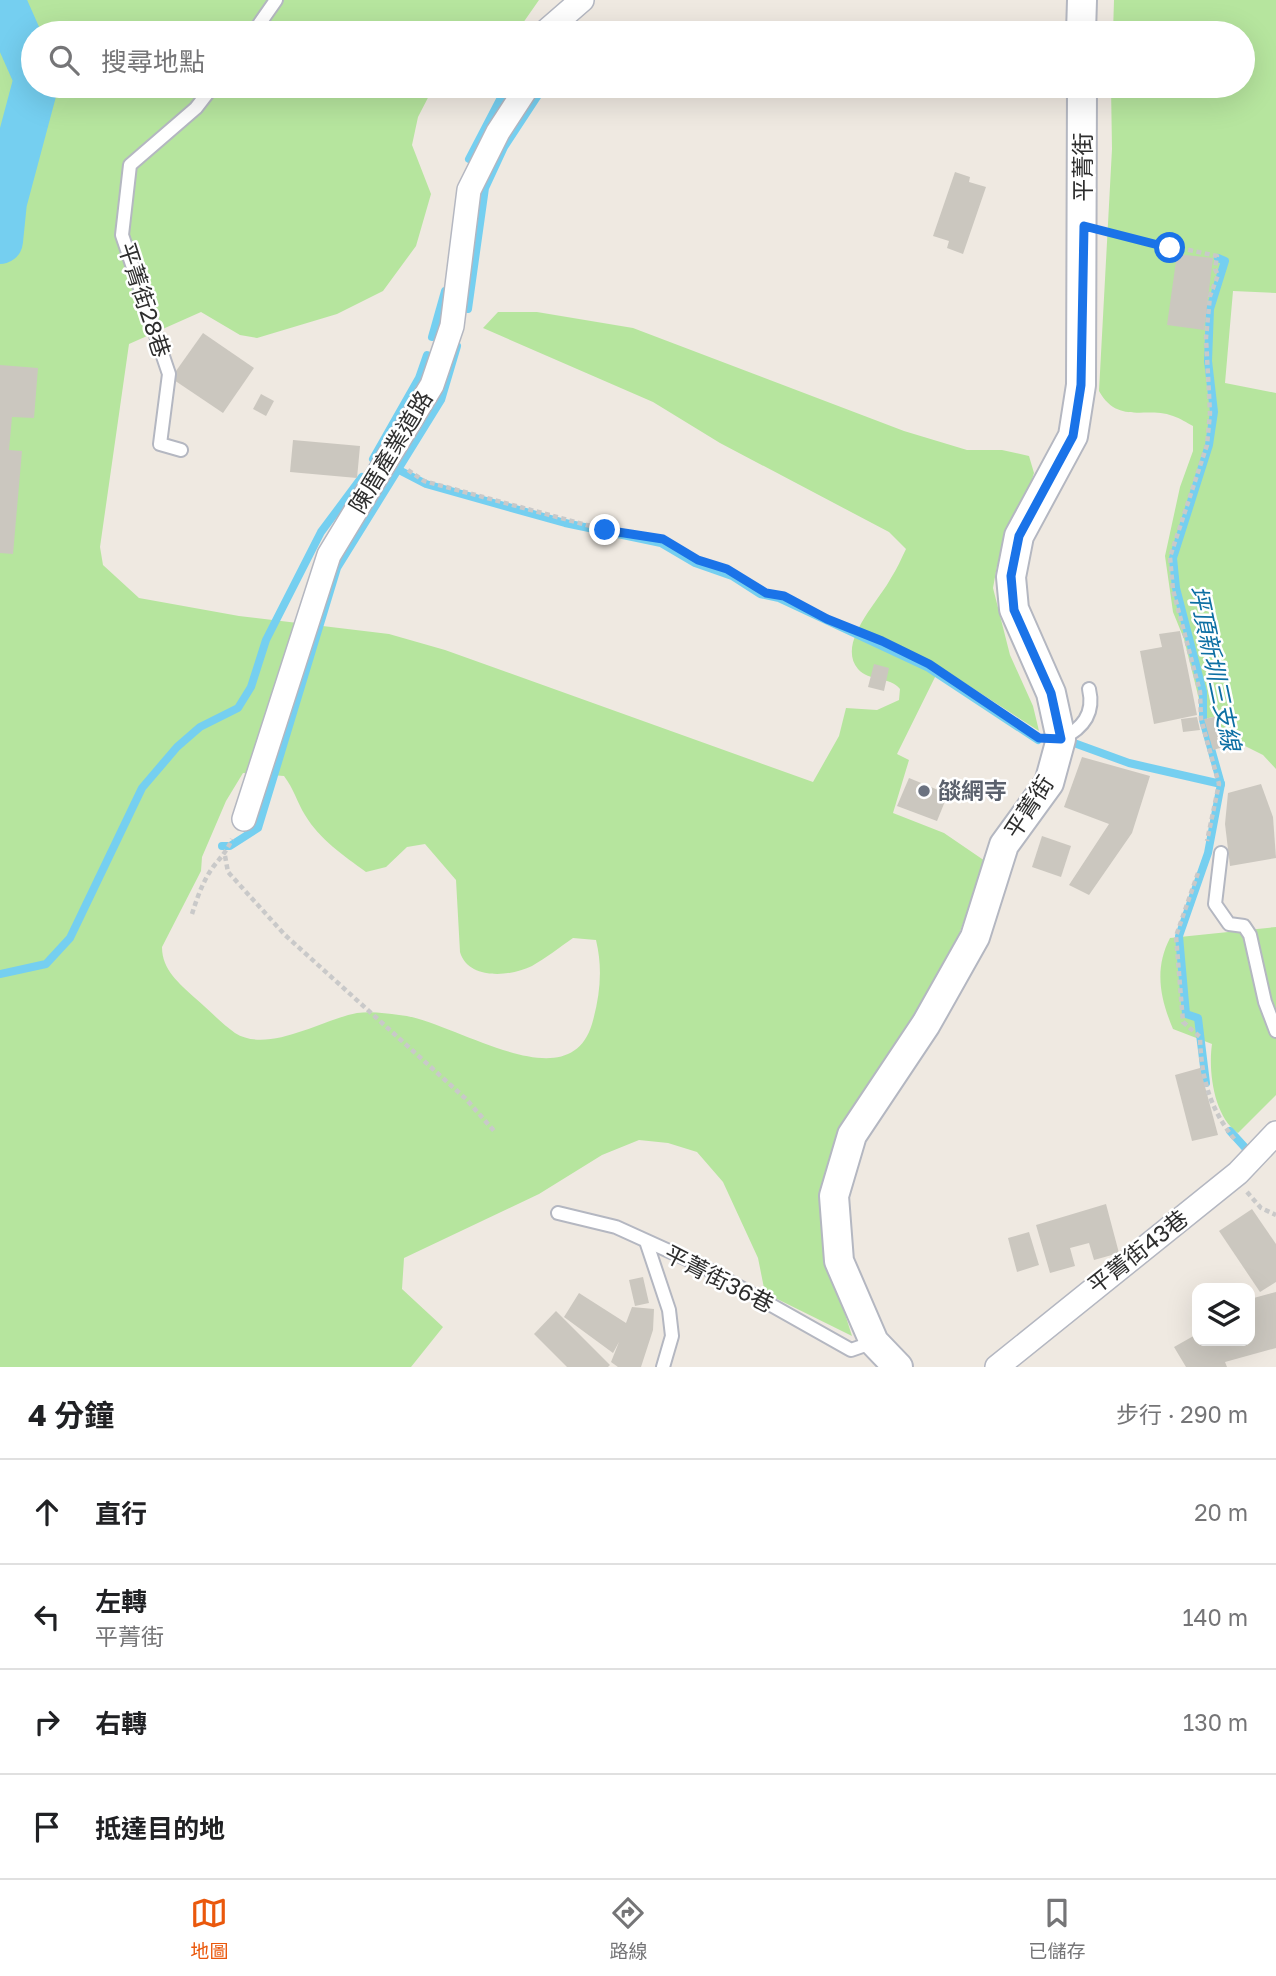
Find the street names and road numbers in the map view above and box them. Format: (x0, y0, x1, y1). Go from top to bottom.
street label: 平菁街 (1068, 133, 1096, 202)
street label: 平菁街28巷 (113, 239, 177, 361)
street label: 陳厝產業道路 (343, 385, 438, 518)
street label: 平菁街 (998, 770, 1059, 843)
street label: 平菁街43巷 (1082, 1203, 1193, 1299)
street label: 平菁街36巷 (660, 1239, 779, 1318)

